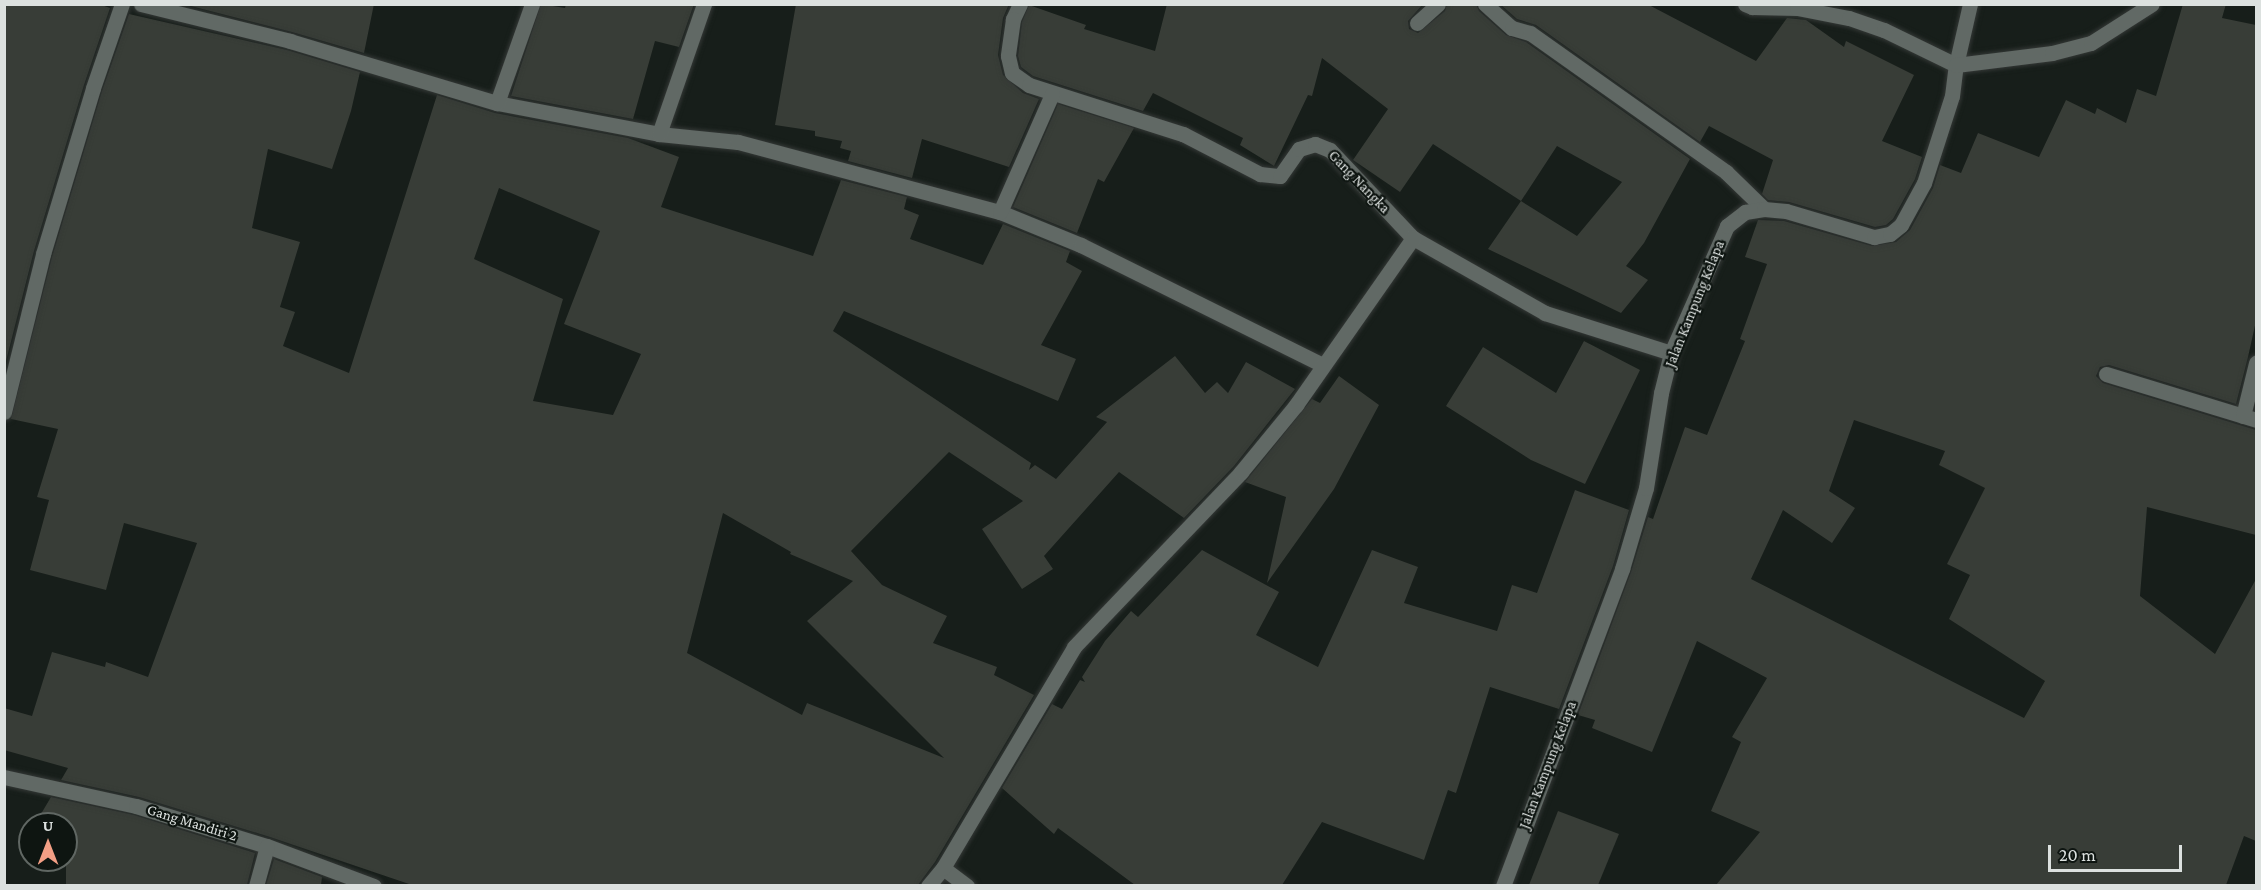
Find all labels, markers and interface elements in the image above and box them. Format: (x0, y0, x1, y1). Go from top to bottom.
street label: Gang Nangka (1325, 147, 1393, 217)
street label: Jalan Kampung Kelapa (1661, 238, 1729, 370)
street label: Jalan Kampung Kelapa (1515, 699, 1581, 831)
street label: Gang Mandiri 2 (145, 801, 239, 845)
north arrow (18, 812, 78, 872)
text: U (43, 817, 53, 834)
scale bar (2051, 833, 2184, 871)
text: 20 m (2059, 845, 2096, 865)

